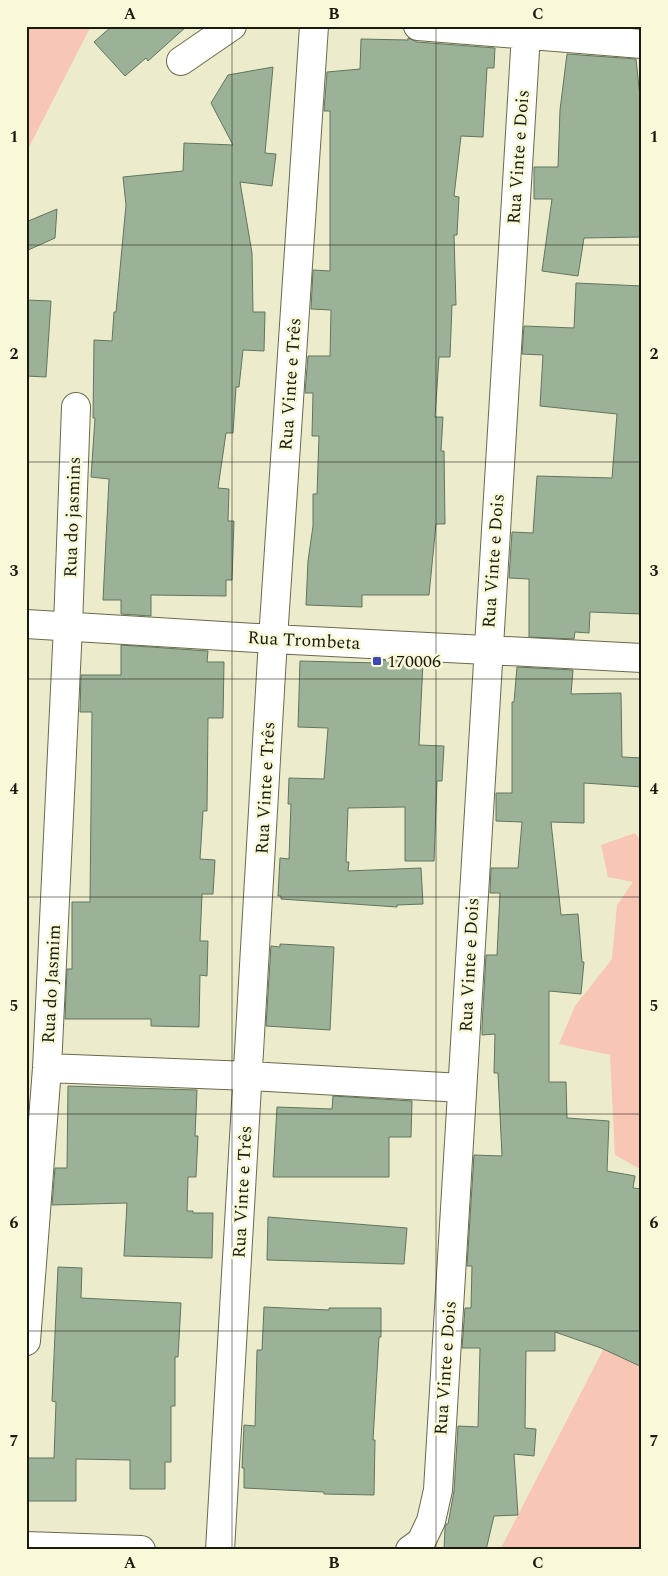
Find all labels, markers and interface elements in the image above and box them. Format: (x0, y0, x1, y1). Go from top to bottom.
text: A (124, 2, 137, 26)
text: B (328, 2, 340, 26)
text: C (532, 2, 544, 26)
street label: Rua Vinte e Dois (500, 89, 537, 225)
text: 1 (10, 125, 18, 149)
text: 1 (650, 125, 658, 149)
street label: Rua Vinte e Três (272, 317, 309, 451)
text: 2 (10, 342, 19, 366)
text: 2 (650, 342, 659, 366)
street label: Rua do jasmins (57, 456, 88, 578)
street label: Rua Vinte e Dois (475, 493, 512, 629)
text: 3 (10, 559, 19, 583)
text: 3 (650, 559, 659, 583)
street label: Rua Trombeta (247, 624, 361, 657)
place label: 170006 (387, 648, 441, 675)
marker: 170006 (371, 655, 383, 667)
street label: Rua Vinte e Três (249, 721, 282, 855)
text: 4 (10, 777, 19, 801)
text: 4 (650, 777, 659, 801)
street label: Rua Vinte e Dois (452, 897, 487, 1033)
street label: Rua do Jasmim (35, 924, 68, 1044)
text: 5 (10, 994, 18, 1018)
text: 5 (650, 994, 658, 1018)
street label: Rua Vinte e Três (226, 1125, 259, 1259)
text: 6 (10, 1211, 19, 1235)
text: 6 (650, 1211, 659, 1235)
street label: Rua Vinte e Dois (427, 1300, 464, 1436)
text: 7 (10, 1429, 19, 1453)
text: 7 (650, 1429, 659, 1453)
text: A (124, 1551, 137, 1575)
text: B (328, 1551, 340, 1575)
text: C (532, 1551, 544, 1575)

